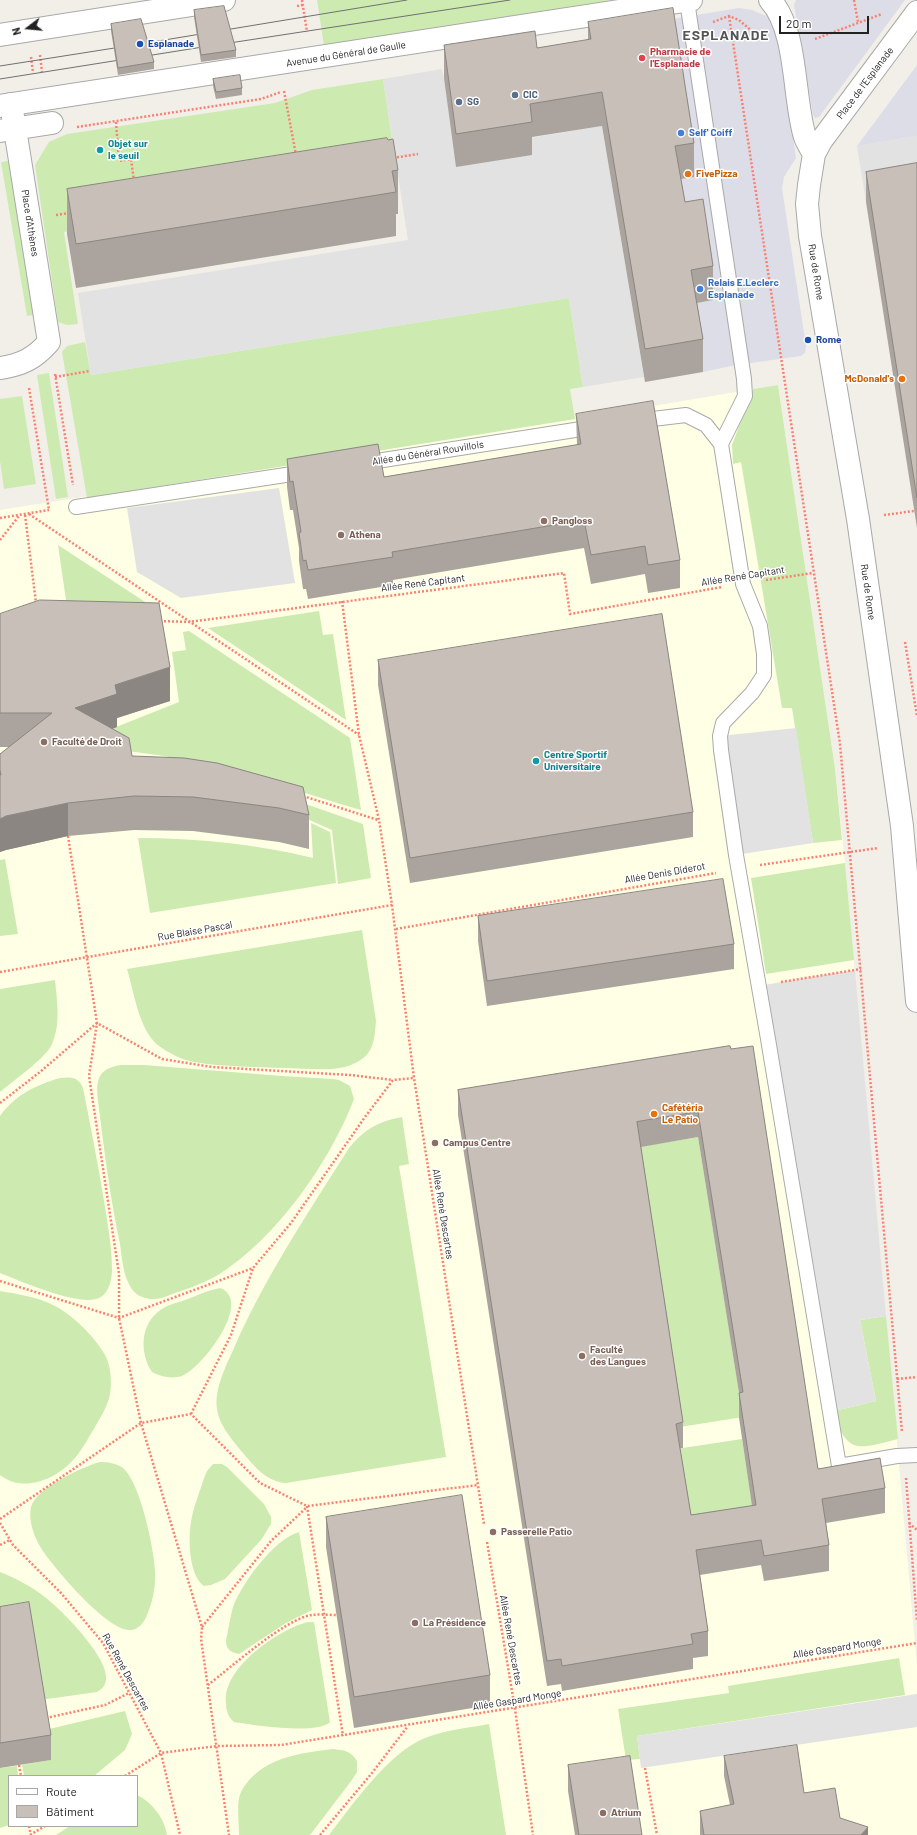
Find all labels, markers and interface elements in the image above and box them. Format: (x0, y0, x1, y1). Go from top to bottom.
north arrow (8, 8, 48, 48)
scale bar (781, 8, 871, 34)
text: 20 m (786, 16, 812, 30)
text: N (9, 26, 23, 37)
district label: ESPLANADE (682, 27, 770, 43)
place label: Esplanade (148, 38, 194, 50)
marker: Esplanade (135, 39, 145, 49)
street label: Avenue du Général de Gaulle (285, 39, 407, 69)
street label: Place de l'Esplanade (834, 45, 896, 121)
place label: Pharmacie de l'Esplanade (650, 46, 711, 70)
marker: Pharmacie de l'Esplanade (637, 53, 647, 63)
place label: CIC (523, 89, 538, 101)
marker: CIC (510, 90, 520, 100)
place label: SG (467, 96, 479, 108)
marker: SG (454, 97, 464, 107)
place label: Self' Coiff (689, 127, 732, 139)
marker: Self' Coiff (676, 128, 686, 138)
place label: Objet sur le seuil (108, 138, 148, 162)
marker: Objet sur le seuil (95, 145, 105, 155)
place label: FivePizza (696, 168, 737, 180)
marker: FivePizza (683, 169, 693, 179)
street label: Place d'Athènes (19, 189, 41, 257)
street label: Rue de Rome (806, 243, 826, 301)
place label: Relais E.Leclerc Esplanade (708, 277, 779, 300)
marker: Relais E.Leclerc Esplanade (695, 284, 705, 294)
place label: Rome (816, 334, 841, 346)
marker: Rome (803, 335, 813, 345)
place label: McDonald's (844, 373, 894, 385)
marker: McDonald's (897, 374, 907, 384)
street label: Allée du Général Rouvillois (371, 438, 485, 468)
place label: Pangloss (552, 515, 592, 527)
marker: Pangloss (539, 516, 549, 526)
place label: Athena (349, 529, 381, 541)
marker: Athena (336, 530, 346, 540)
street label: Allée René Capitant (700, 563, 786, 589)
street label: Rue de Rome (858, 563, 878, 621)
street label: Allée René Capitant (380, 572, 466, 594)
place label: Faculté de Droit (52, 736, 122, 748)
marker: Faculté de Droit (39, 737, 49, 747)
place label: Centre Sportif Universitaire (544, 749, 607, 772)
marker: Centre Sportif Universitaire (531, 756, 541, 766)
street label: Allée Denis Diderot (624, 860, 706, 886)
street label: Rue Blaise Pascal (157, 919, 233, 943)
place label: Cafétéria Le Patio (662, 1102, 703, 1126)
marker: Cafétéria Le Patio (649, 1109, 659, 1119)
place label: Campus Centre (443, 1137, 511, 1149)
marker: Campus Centre (430, 1138, 440, 1148)
street label: Allée René Descartes (430, 1168, 456, 1260)
place label: Faculté des Langues (590, 1344, 646, 1368)
marker: Faculté des Langues (577, 1351, 587, 1361)
place label: Passerelle Patio (501, 1526, 572, 1538)
marker: Passerelle Patio (488, 1527, 498, 1537)
street label: Allée René Descartes (497, 1594, 525, 1686)
place label: La Présidence (423, 1617, 486, 1629)
marker: La Présidence (410, 1618, 420, 1628)
street label: Rue René Descartes (100, 1631, 152, 1713)
street label: Allée Gaspard Monge (792, 1635, 882, 1661)
street label: Allée Gaspard Monge (472, 1687, 562, 1713)
legend (8, 1775, 138, 1827)
text: Route (46, 1784, 77, 1798)
text: Bâtiment (46, 1804, 94, 1818)
place label: Atrium (611, 1807, 641, 1819)
marker: Atrium (598, 1808, 608, 1818)

